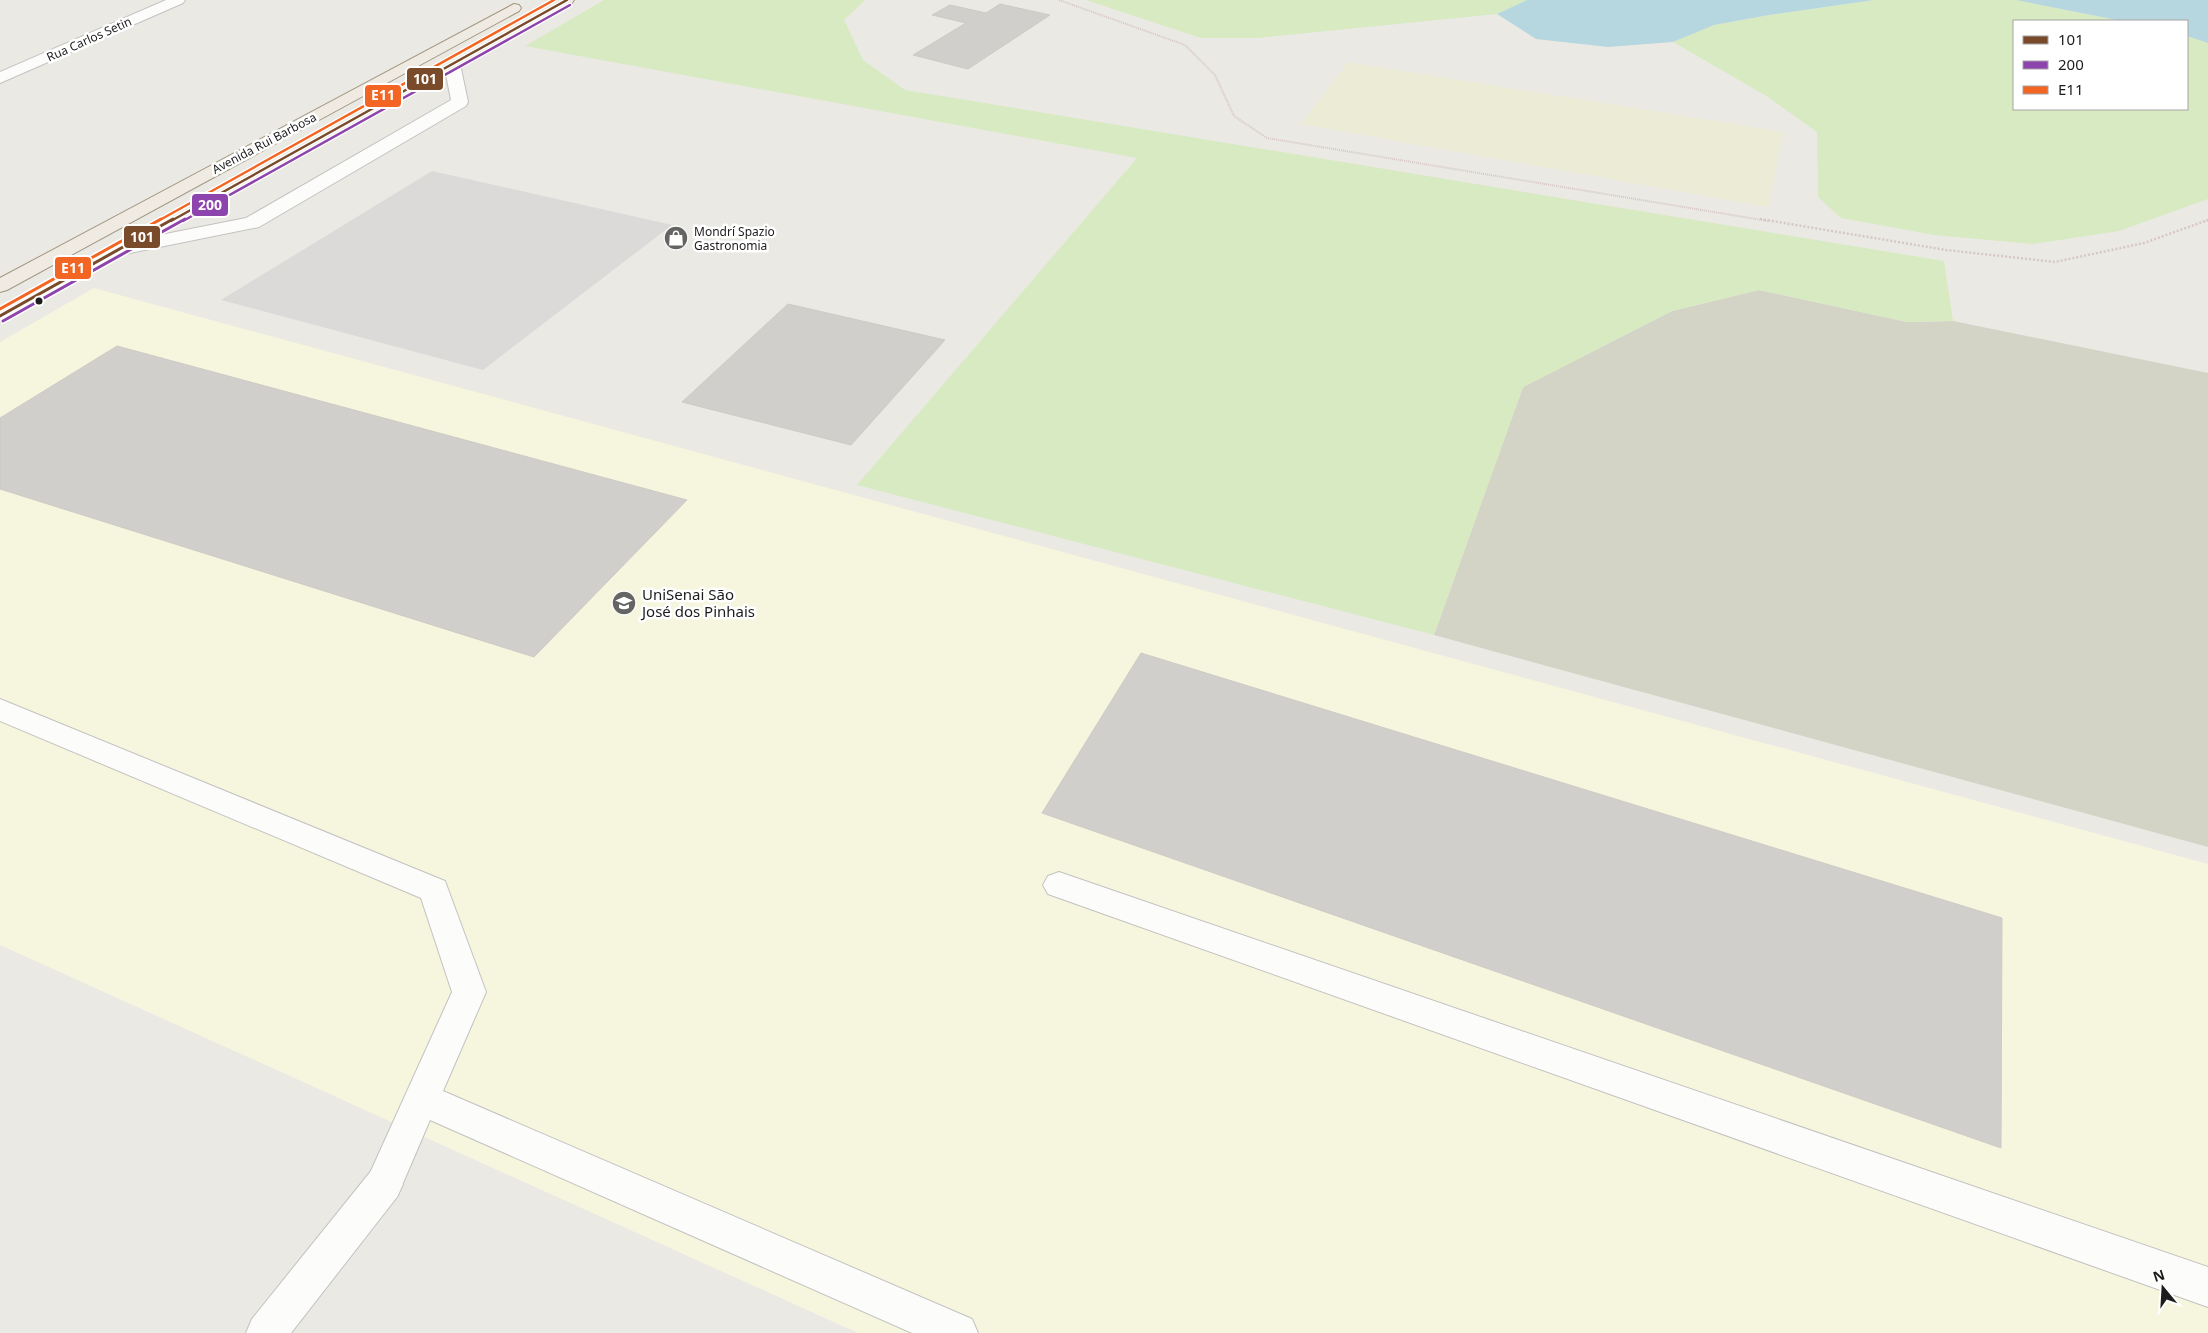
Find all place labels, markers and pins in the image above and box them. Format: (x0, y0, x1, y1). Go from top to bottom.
place label: Mondrí Spazio Gastronomia (694, 223, 775, 254)
shop icon: Mondrí Spazio Gastronomia (663, 225, 689, 251)
unlabelled marker (34, 296, 44, 306)
place label: UniSenai São José dos Pinhais (640, 584, 755, 621)
school or university icon: UniSenai São José dos Pinhais (611, 590, 637, 616)

